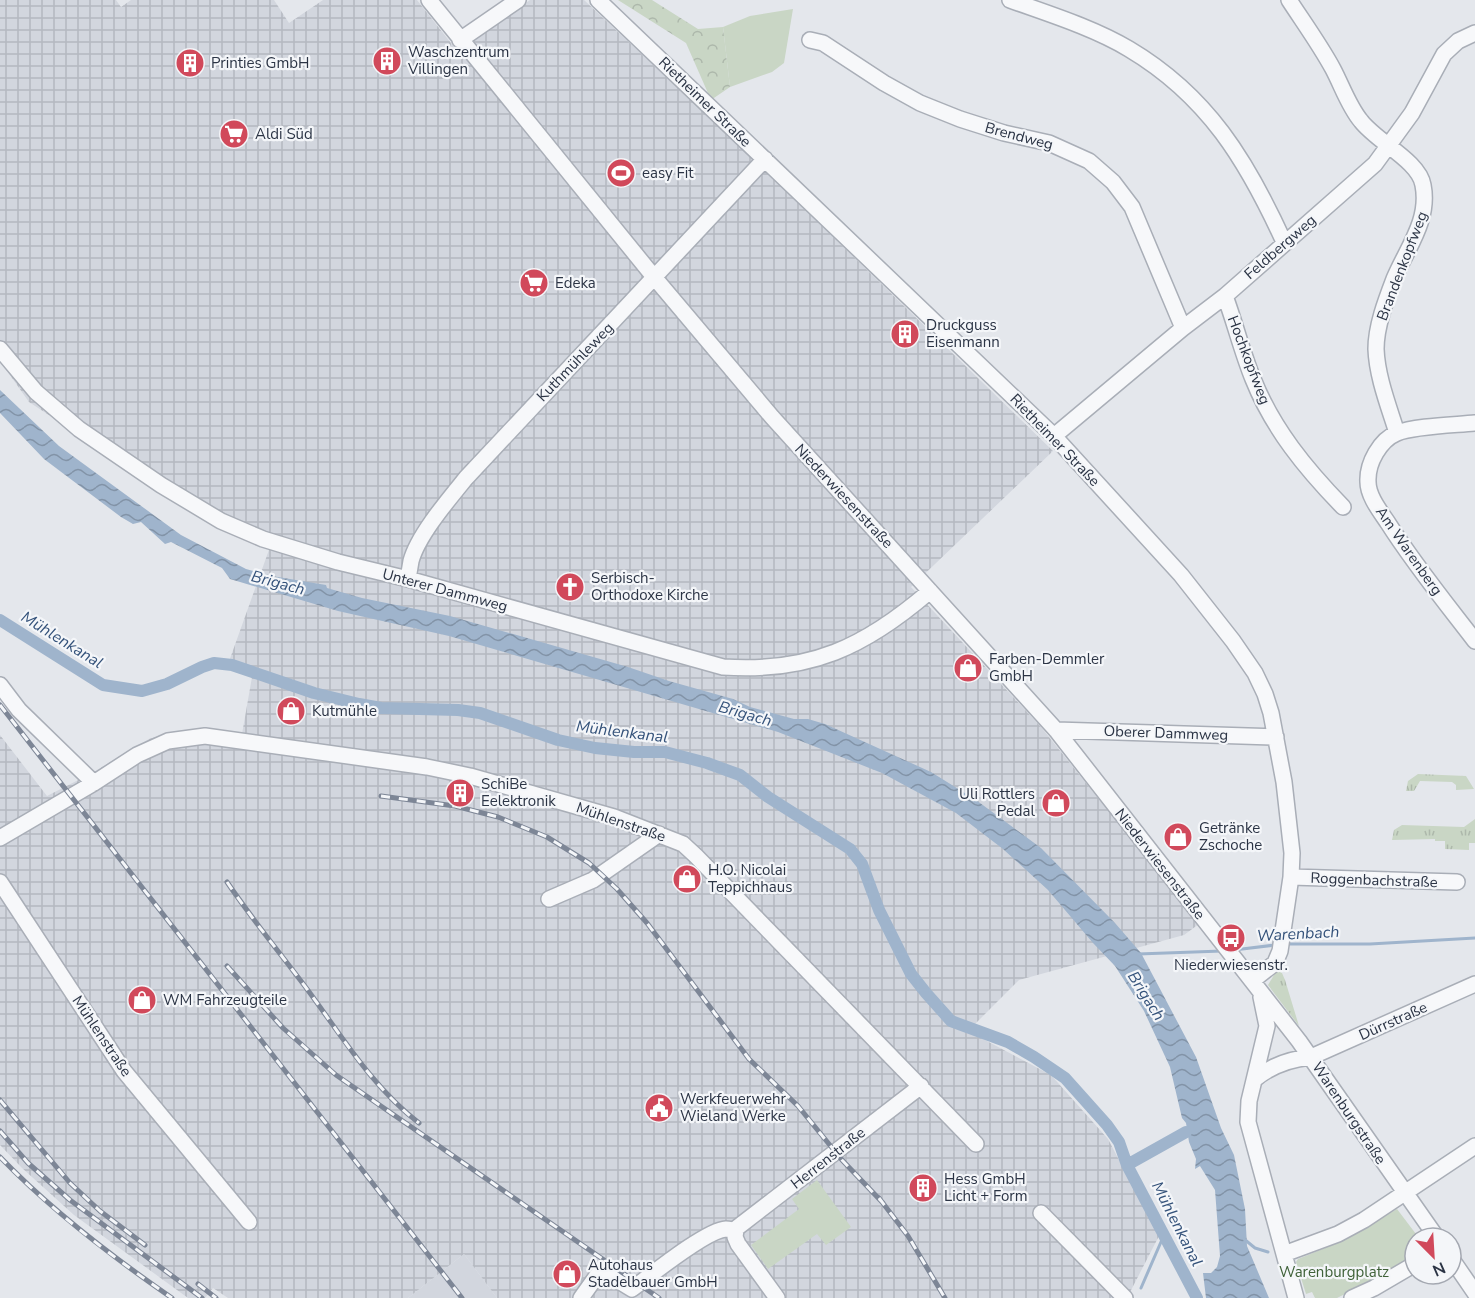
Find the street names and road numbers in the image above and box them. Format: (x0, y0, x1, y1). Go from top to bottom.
street label: Rietheimer Straße (654, 53, 756, 151)
street label: Brendweg (983, 117, 1055, 155)
street label: Brandenkopfweg (1372, 208, 1432, 324)
street label: Feldbergweg (1240, 210, 1320, 284)
street label: Hochkopfweg (1223, 313, 1275, 407)
street label: Kuthmühleweg (532, 318, 618, 406)
street label: Rietheimer Straße (1006, 389, 1104, 491)
street label: Niederwiesenstraße (790, 440, 898, 552)
street label: Am Warenberg (1371, 503, 1447, 599)
street label: Unterer Dammweg (380, 564, 510, 616)
street label: Oberer Dammweg (1103, 721, 1229, 745)
street label: Mühlenstraße (574, 797, 668, 847)
street label: Niederwiesenstraße (1110, 804, 1210, 924)
street label: Roggenbachstraße (1310, 868, 1438, 892)
street label: Mühlenstraße (68, 992, 136, 1080)
street label: Dürrstraße (1356, 997, 1430, 1045)
street label: Warenburgstraße (1307, 1058, 1391, 1168)
street label: Herrenstraße (787, 1123, 869, 1193)

